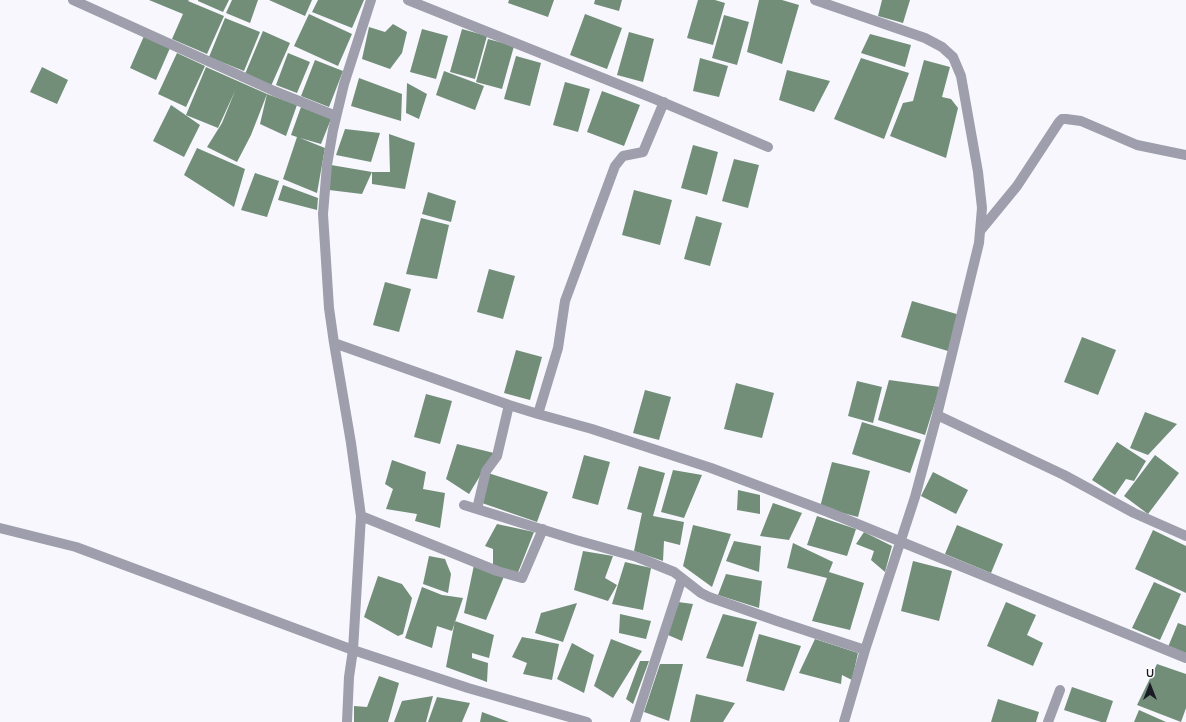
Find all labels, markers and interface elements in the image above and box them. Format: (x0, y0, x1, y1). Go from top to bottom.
north arrow (1130, 666, 1170, 706)
text: U (1146, 666, 1154, 681)

